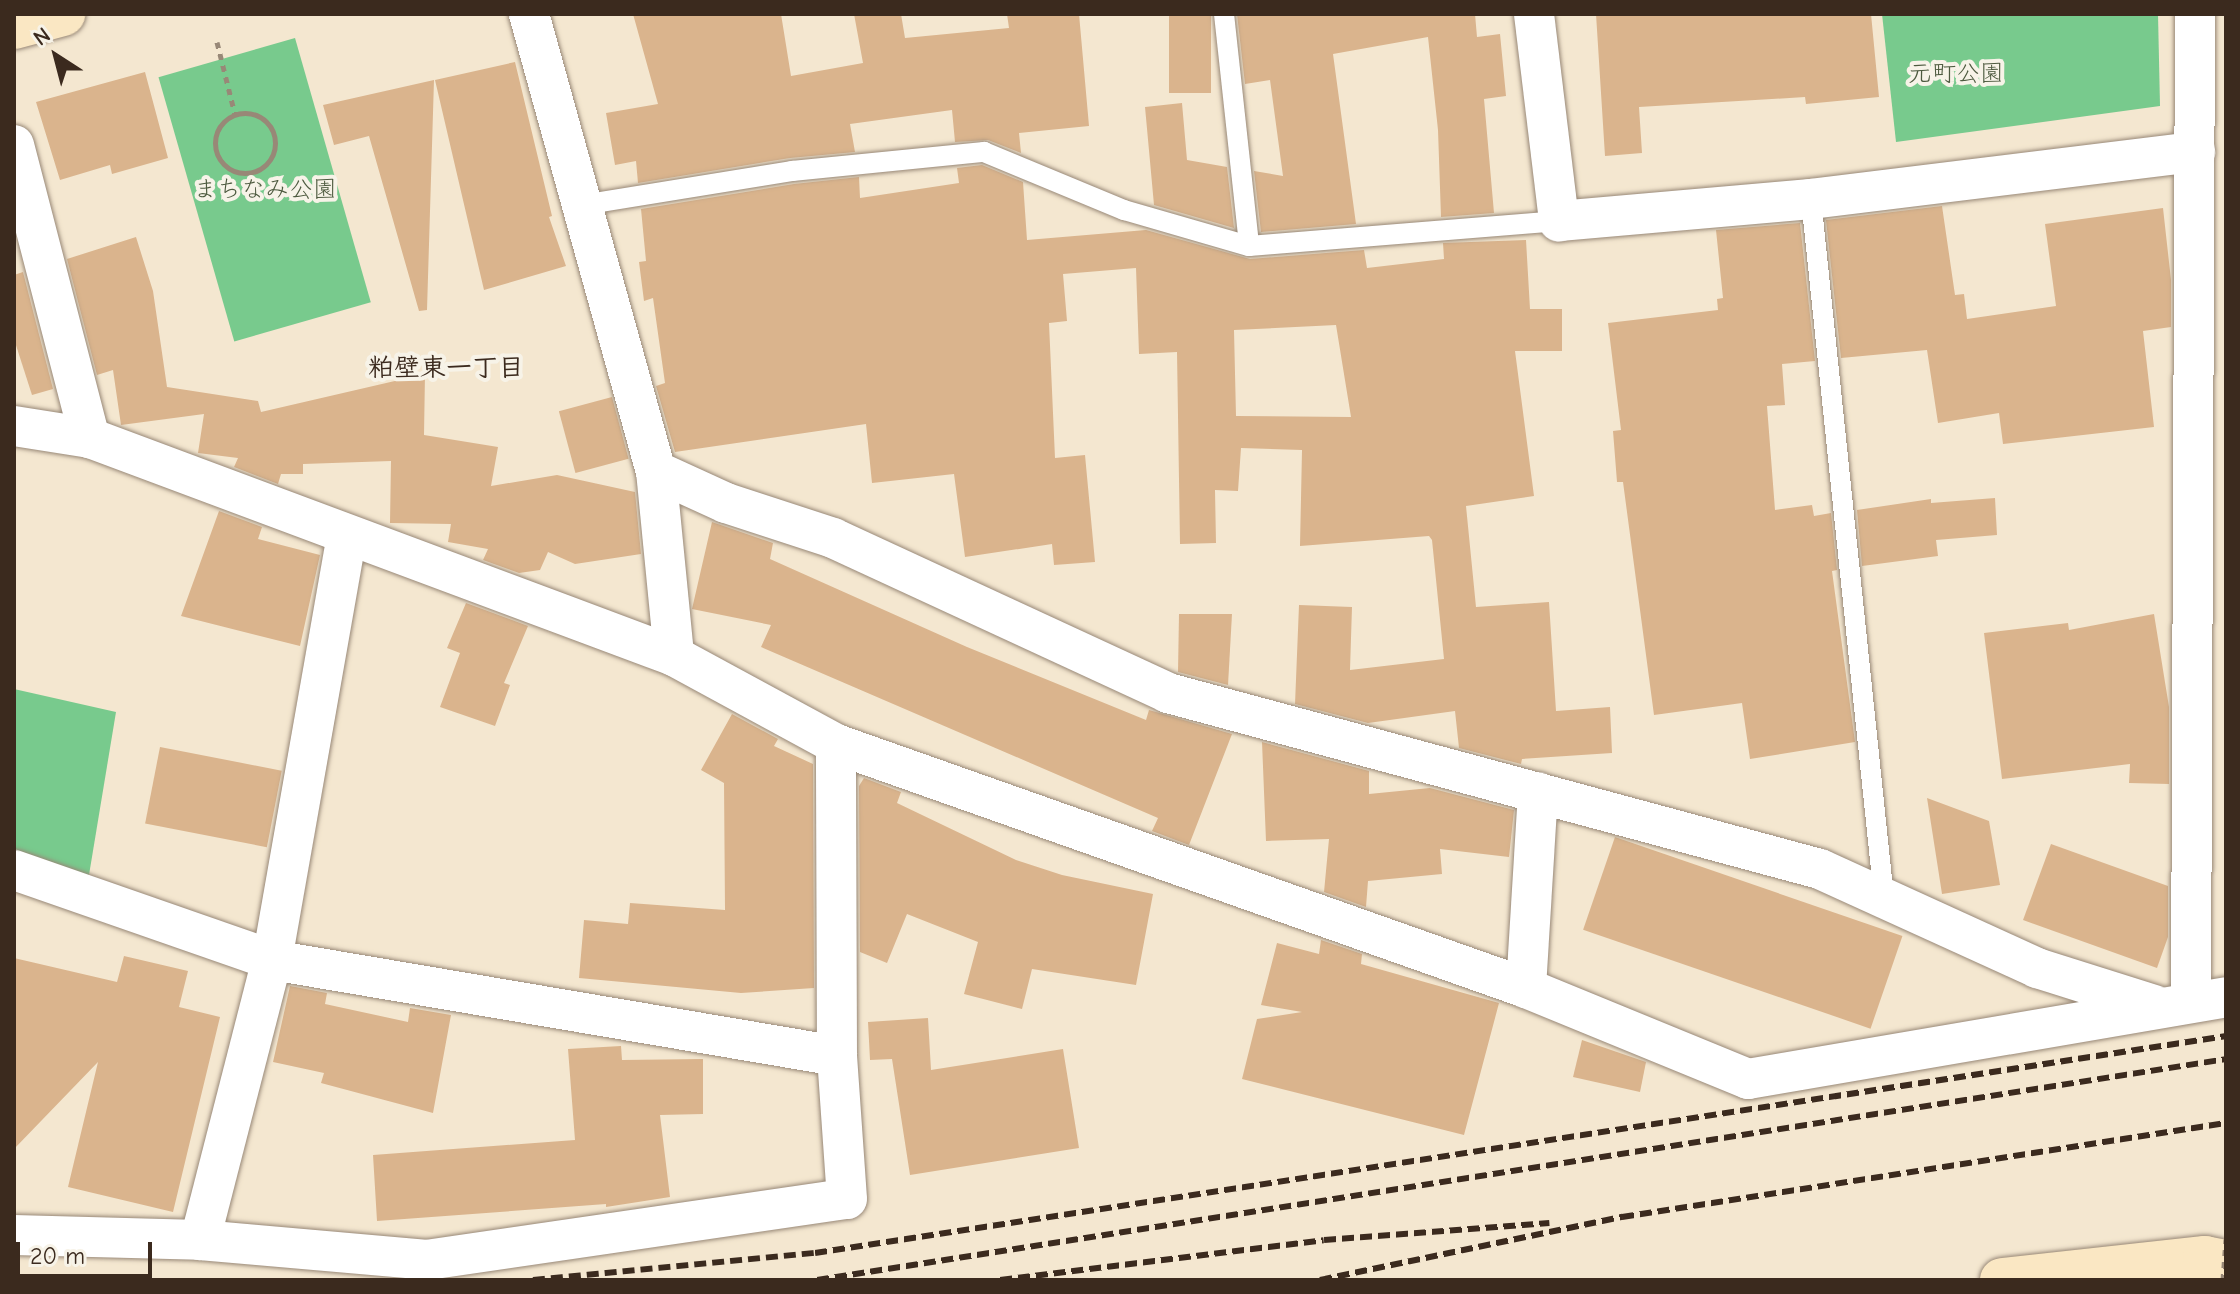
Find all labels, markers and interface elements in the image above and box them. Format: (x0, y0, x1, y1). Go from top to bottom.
north arrow (16, 16, 96, 96)
text: N (28, 22, 55, 51)
park label: 元町公園 (1908, 60, 2004, 88)
park label: まちなみ公園 (193, 176, 337, 204)
district label: 粕壁東一丁目 (368, 353, 524, 385)
scale bar (20, 1226, 156, 1276)
text: 20 m (30, 1242, 85, 1270)

